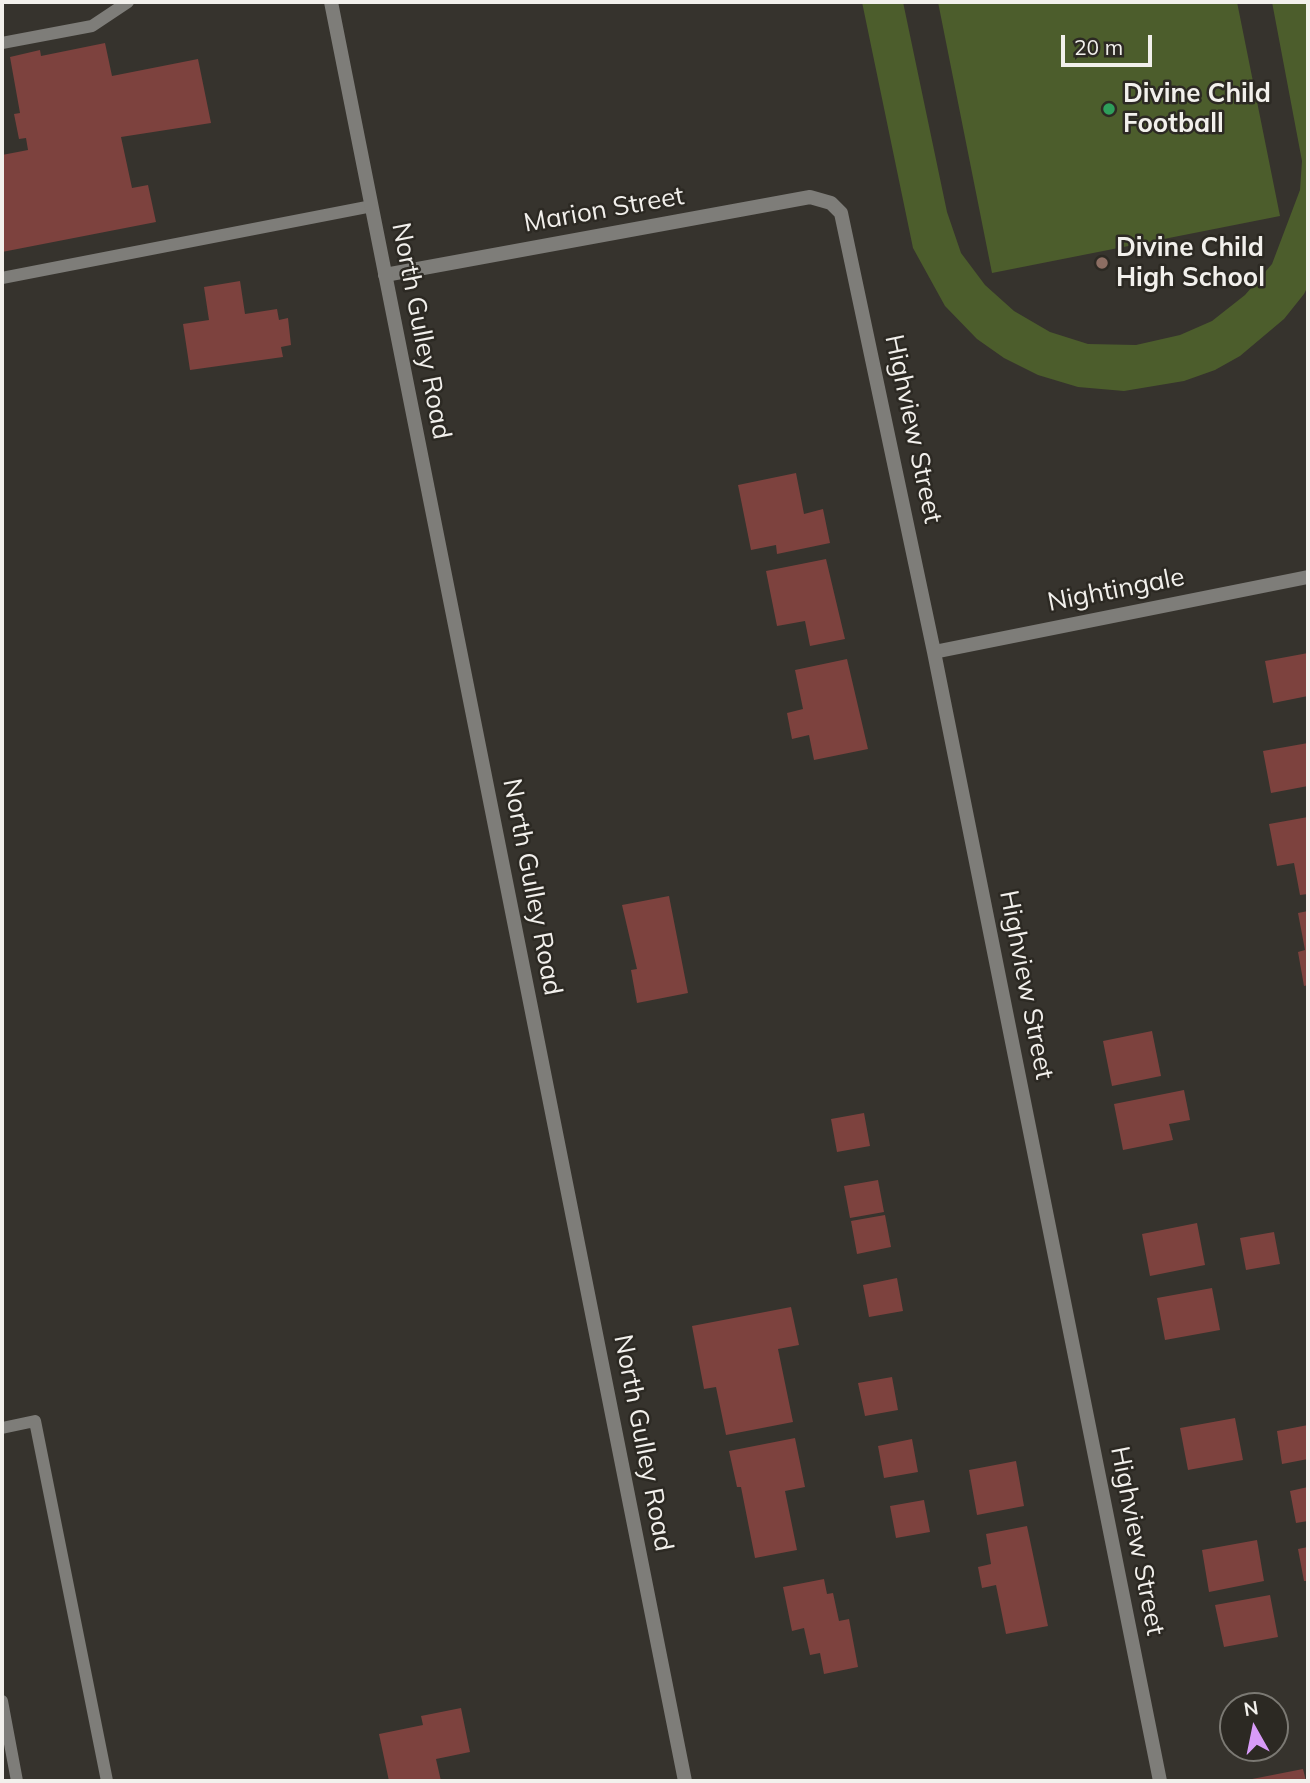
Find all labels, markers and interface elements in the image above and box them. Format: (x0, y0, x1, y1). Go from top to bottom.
scale bar (1065, 21, 1156, 65)
text: 20 m (1074, 34, 1123, 60)
place label: Divine Child Football (1123, 78, 1271, 140)
marker: Divine Child Football (1101, 101, 1117, 117)
street label: Marion Street (521, 181, 687, 239)
street label: North Gulley Road (385, 220, 457, 442)
place label: Divine Child High School (1116, 232, 1265, 294)
marker: Divine Child High School (1094, 255, 1110, 271)
street label: Highview Street (878, 332, 948, 526)
street label: Nightingale (1045, 561, 1187, 619)
street label: North Gulley Road (496, 776, 568, 998)
street label: Highview Street (992, 888, 1060, 1082)
street label: North Gulley Road (607, 1332, 679, 1554)
street label: Highview Street (1103, 1444, 1171, 1638)
north arrow (1219, 1692, 1289, 1762)
text: N (1242, 1695, 1260, 1721)

